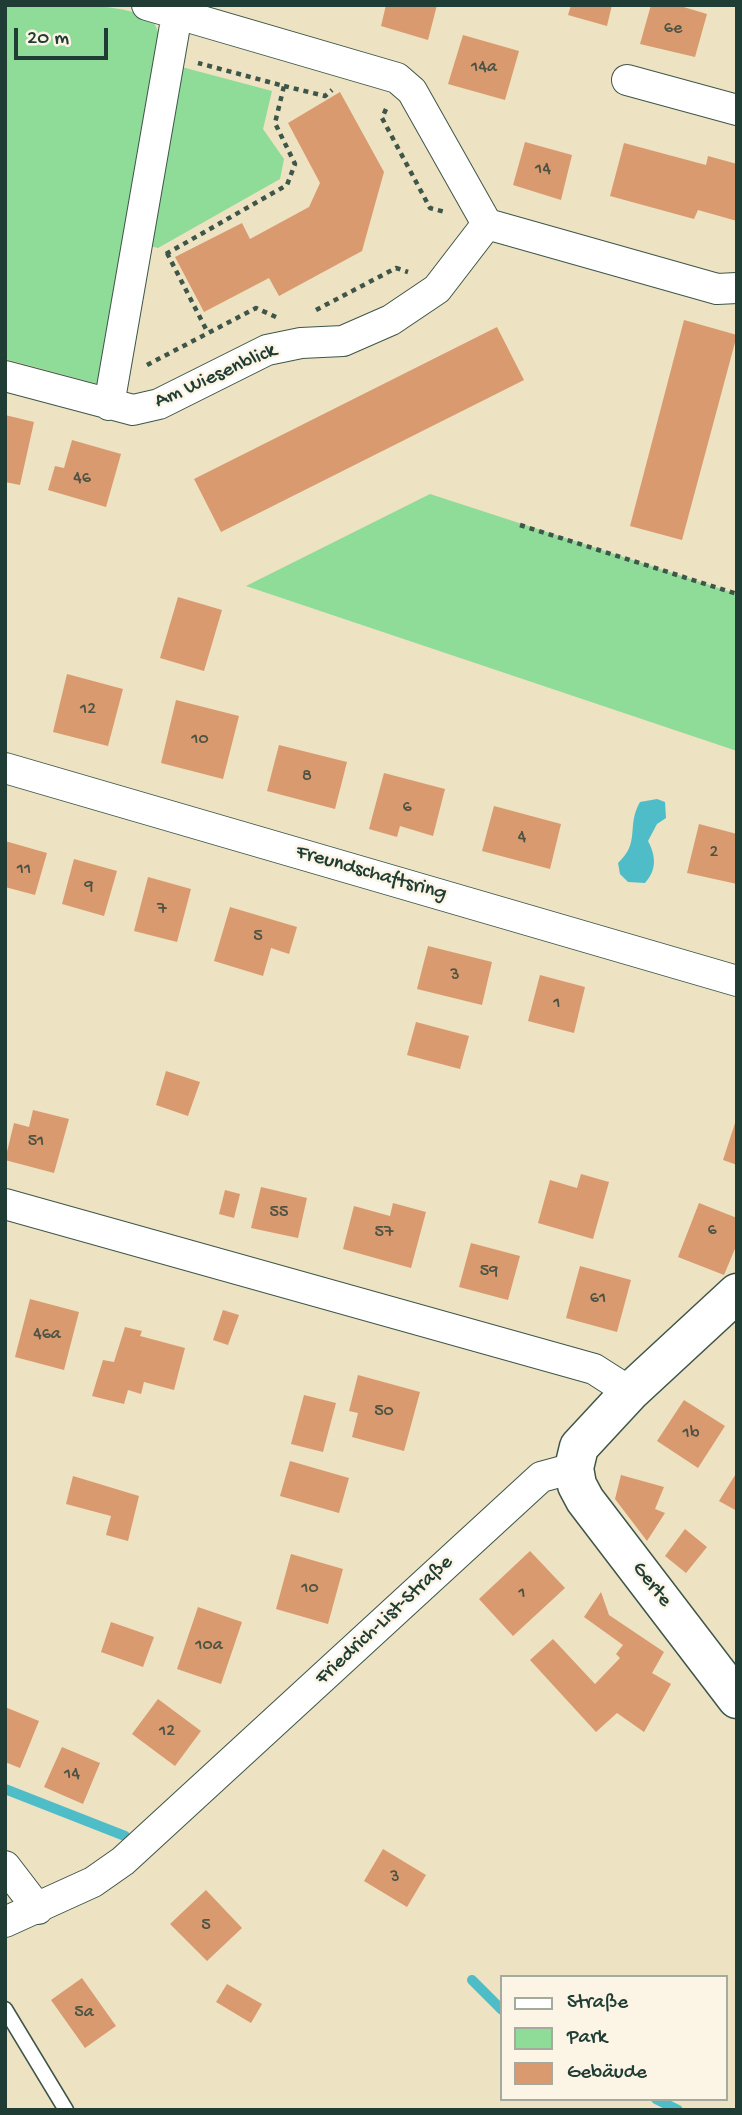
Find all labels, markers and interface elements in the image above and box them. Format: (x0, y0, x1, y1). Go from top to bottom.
scale bar (18, 14, 112, 58)
house number: 6e (664, 18, 682, 40)
text: 20 m (27, 27, 69, 52)
house number: 14a (471, 57, 497, 79)
house number: 14 (535, 159, 551, 181)
street label: Am Wiesenblick (151, 339, 281, 415)
house number: 46 (73, 468, 91, 490)
house number: 12 (80, 699, 96, 721)
house number: 10 (191, 729, 209, 751)
house number: 8 (302, 766, 312, 788)
house number: 6 (402, 797, 412, 819)
house number: 4 (518, 827, 526, 849)
street label: Freundschaftsring (293, 840, 449, 908)
house number: 2 (710, 842, 718, 864)
house number: 11 (17, 859, 31, 881)
house number: 9 (84, 876, 94, 898)
house number: 7 (157, 899, 167, 921)
house number: 5 (253, 926, 263, 948)
house number: 3 (450, 965, 460, 987)
house number: 1 (553, 993, 561, 1015)
house number: 51 (28, 1131, 44, 1153)
house number: 55 (270, 1202, 288, 1224)
house number: 6 (707, 1220, 717, 1242)
house number: 57 (375, 1222, 393, 1244)
house number: 59 (480, 1261, 498, 1283)
house number: 61 (590, 1288, 606, 1310)
house number: 46a (33, 1324, 61, 1346)
house number: 50 (374, 1401, 394, 1423)
house number: 1b (683, 1423, 699, 1445)
street label: Friedrich-List-Straße (311, 1551, 459, 1691)
street label: Gerte (625, 1557, 677, 1613)
house number: 10 (301, 1578, 319, 1600)
house number: 1 (518, 1583, 526, 1605)
house number: 10a (195, 1635, 223, 1657)
house number: 12 (159, 1721, 175, 1743)
house number: 14 (64, 1764, 80, 1786)
house number: 3 (390, 1867, 400, 1889)
house number: 5 (201, 1915, 211, 1937)
legend (500, 1975, 728, 2101)
text: Straße (567, 1991, 628, 2016)
house number: 5a (74, 2002, 94, 2024)
text: Park (567, 2026, 607, 2051)
text: Gebäude (567, 2061, 647, 2086)

